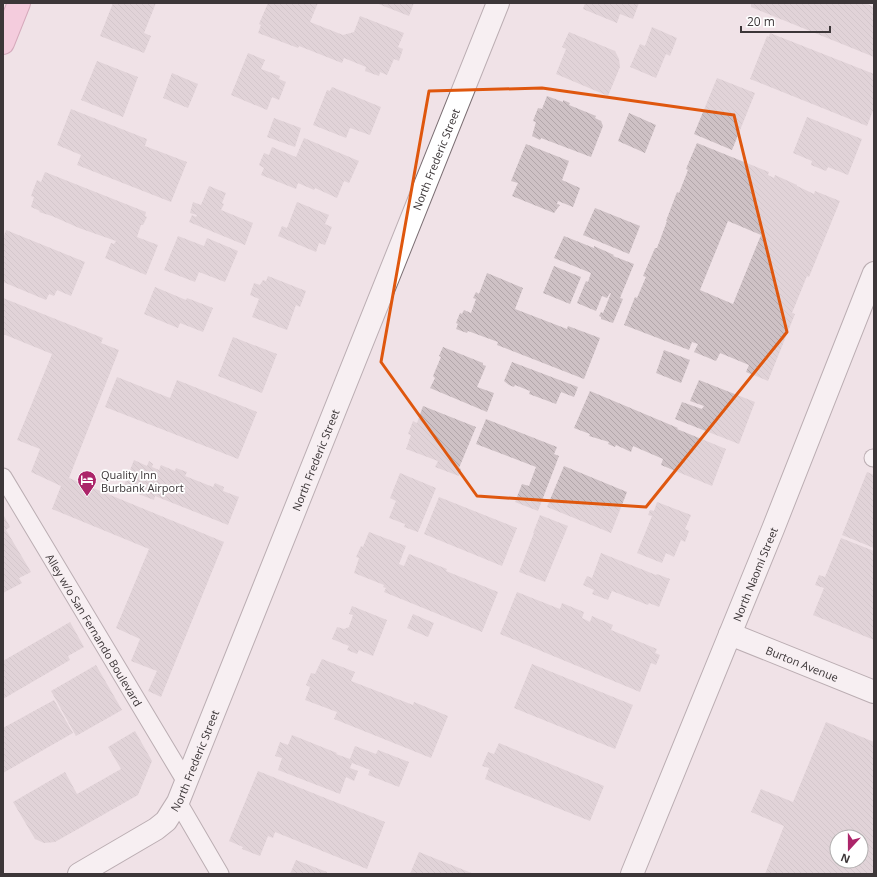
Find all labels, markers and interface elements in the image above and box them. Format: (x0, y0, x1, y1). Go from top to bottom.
scale bar (741, 8, 830, 34)
text: 20 m (747, 13, 775, 30)
street label: North Frederic Street (408, 106, 463, 212)
street label: North Frederic Street (288, 407, 342, 513)
place label: Quality Inn Burbank Airport (101, 467, 184, 495)
hotel icon: Quality Inn Burbank Airport (76, 469, 98, 497)
street label: North Naomi Street (729, 525, 781, 623)
street label: Alley w/o San Fernando Boulevard (43, 551, 146, 709)
street label: Burton Avenue (764, 642, 841, 684)
street label: North Frederic Street (166, 707, 222, 814)
north arrow (829, 829, 869, 869)
text: N (838, 850, 852, 867)

